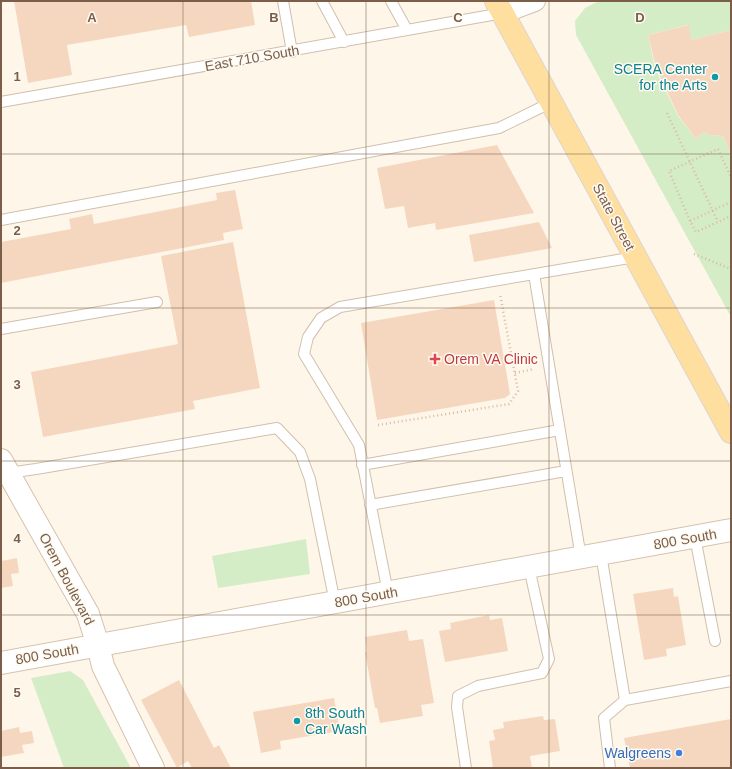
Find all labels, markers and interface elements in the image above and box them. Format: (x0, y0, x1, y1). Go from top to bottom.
text: A (87, 10, 97, 25)
text: B (269, 10, 279, 25)
text: C (453, 10, 463, 25)
text: D (635, 10, 645, 25)
street label: East 710 South (203, 42, 301, 74)
place label: SCERA Center for the Arts (614, 61, 707, 93)
text: 1 (13, 69, 21, 84)
marker: SCERA Center for the Arts (710, 72, 720, 82)
street label: State Street (590, 181, 638, 253)
text: 2 (13, 223, 21, 238)
place label: Orem VA Clinic (444, 351, 538, 367)
marker: Orem VA Clinic (429, 353, 441, 365)
text: 3 (13, 377, 21, 392)
street label: 800 South (652, 526, 718, 552)
street label: Orem Boulevard (36, 530, 98, 628)
text: 4 (13, 531, 21, 546)
street label: 800 South (333, 584, 399, 610)
street label: 800 South (14, 641, 80, 667)
text: 5 (13, 685, 21, 700)
place label: 8th South Car Wash (305, 705, 367, 737)
marker: 8th South Car Wash (292, 716, 302, 726)
place label: Walgreens (605, 745, 671, 761)
marker: Walgreens (674, 748, 684, 758)

